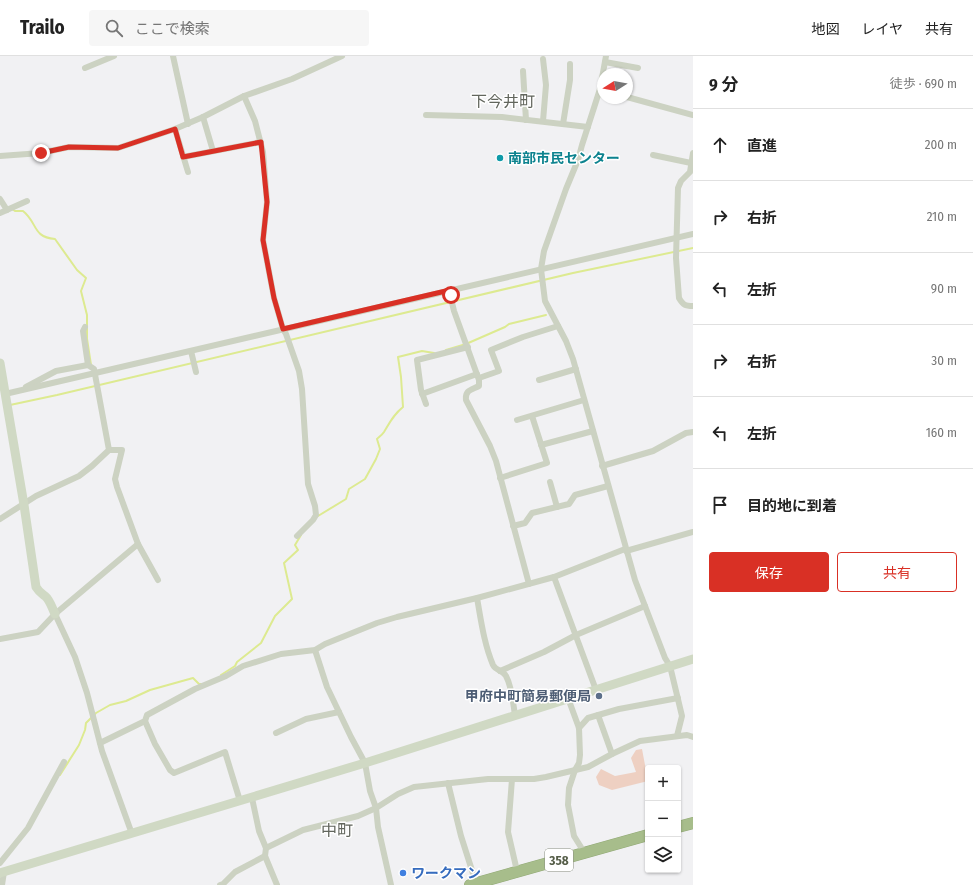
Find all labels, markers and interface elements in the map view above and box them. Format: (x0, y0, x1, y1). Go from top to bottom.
search box (89, 10, 369, 46)
text: Trailo (20, 16, 65, 39)
icon: search (103, 17, 125, 39)
text: ここで検索 (135, 20, 210, 38)
text: 地図 (811, 21, 839, 38)
text: レイヤ (861, 21, 903, 38)
text: 共有 (925, 21, 953, 38)
north arrow (597, 68, 633, 104)
text: 9 分 (709, 74, 738, 95)
text: 徒歩 · 690 m (890, 76, 957, 91)
district label: 下今井町 (471, 92, 535, 111)
icon: ahead (709, 134, 731, 156)
text: 直進 (747, 137, 777, 155)
text: 200 m (925, 137, 957, 152)
route end (32, 144, 50, 162)
place label: 南部市民センター (508, 150, 620, 167)
marker: 南部市民センター (495, 153, 505, 163)
icon: right (709, 206, 731, 228)
text: 右折 (747, 209, 777, 227)
text: 210 m (927, 209, 957, 224)
icon: left (709, 278, 731, 300)
text: 左折 (747, 281, 777, 299)
text: 90 m (931, 281, 957, 296)
route start (442, 286, 460, 304)
icon: right (709, 350, 731, 372)
text: 右折 (747, 353, 777, 371)
text: 30 m (931, 353, 957, 368)
icon: left (709, 422, 731, 444)
text: 左折 (747, 425, 777, 443)
text: 160 m (926, 425, 957, 440)
icon: arrive (709, 494, 731, 516)
text: 目的地に到着 (747, 497, 837, 515)
button: 保存 (709, 552, 829, 592)
button: 共有 (837, 552, 957, 592)
place label: 甲府中町簡易郵便局 (465, 688, 591, 705)
marker: 甲府中町簡易郵便局 (594, 691, 604, 701)
map controls (645, 765, 681, 873)
button: + (645, 765, 681, 801)
button: − (645, 801, 681, 837)
district label: 中町 (321, 821, 353, 840)
button: layers (645, 837, 681, 873)
road number: 358 (545, 849, 573, 871)
place label: ワークマン (411, 865, 481, 882)
marker: ワークマン (398, 868, 408, 878)

